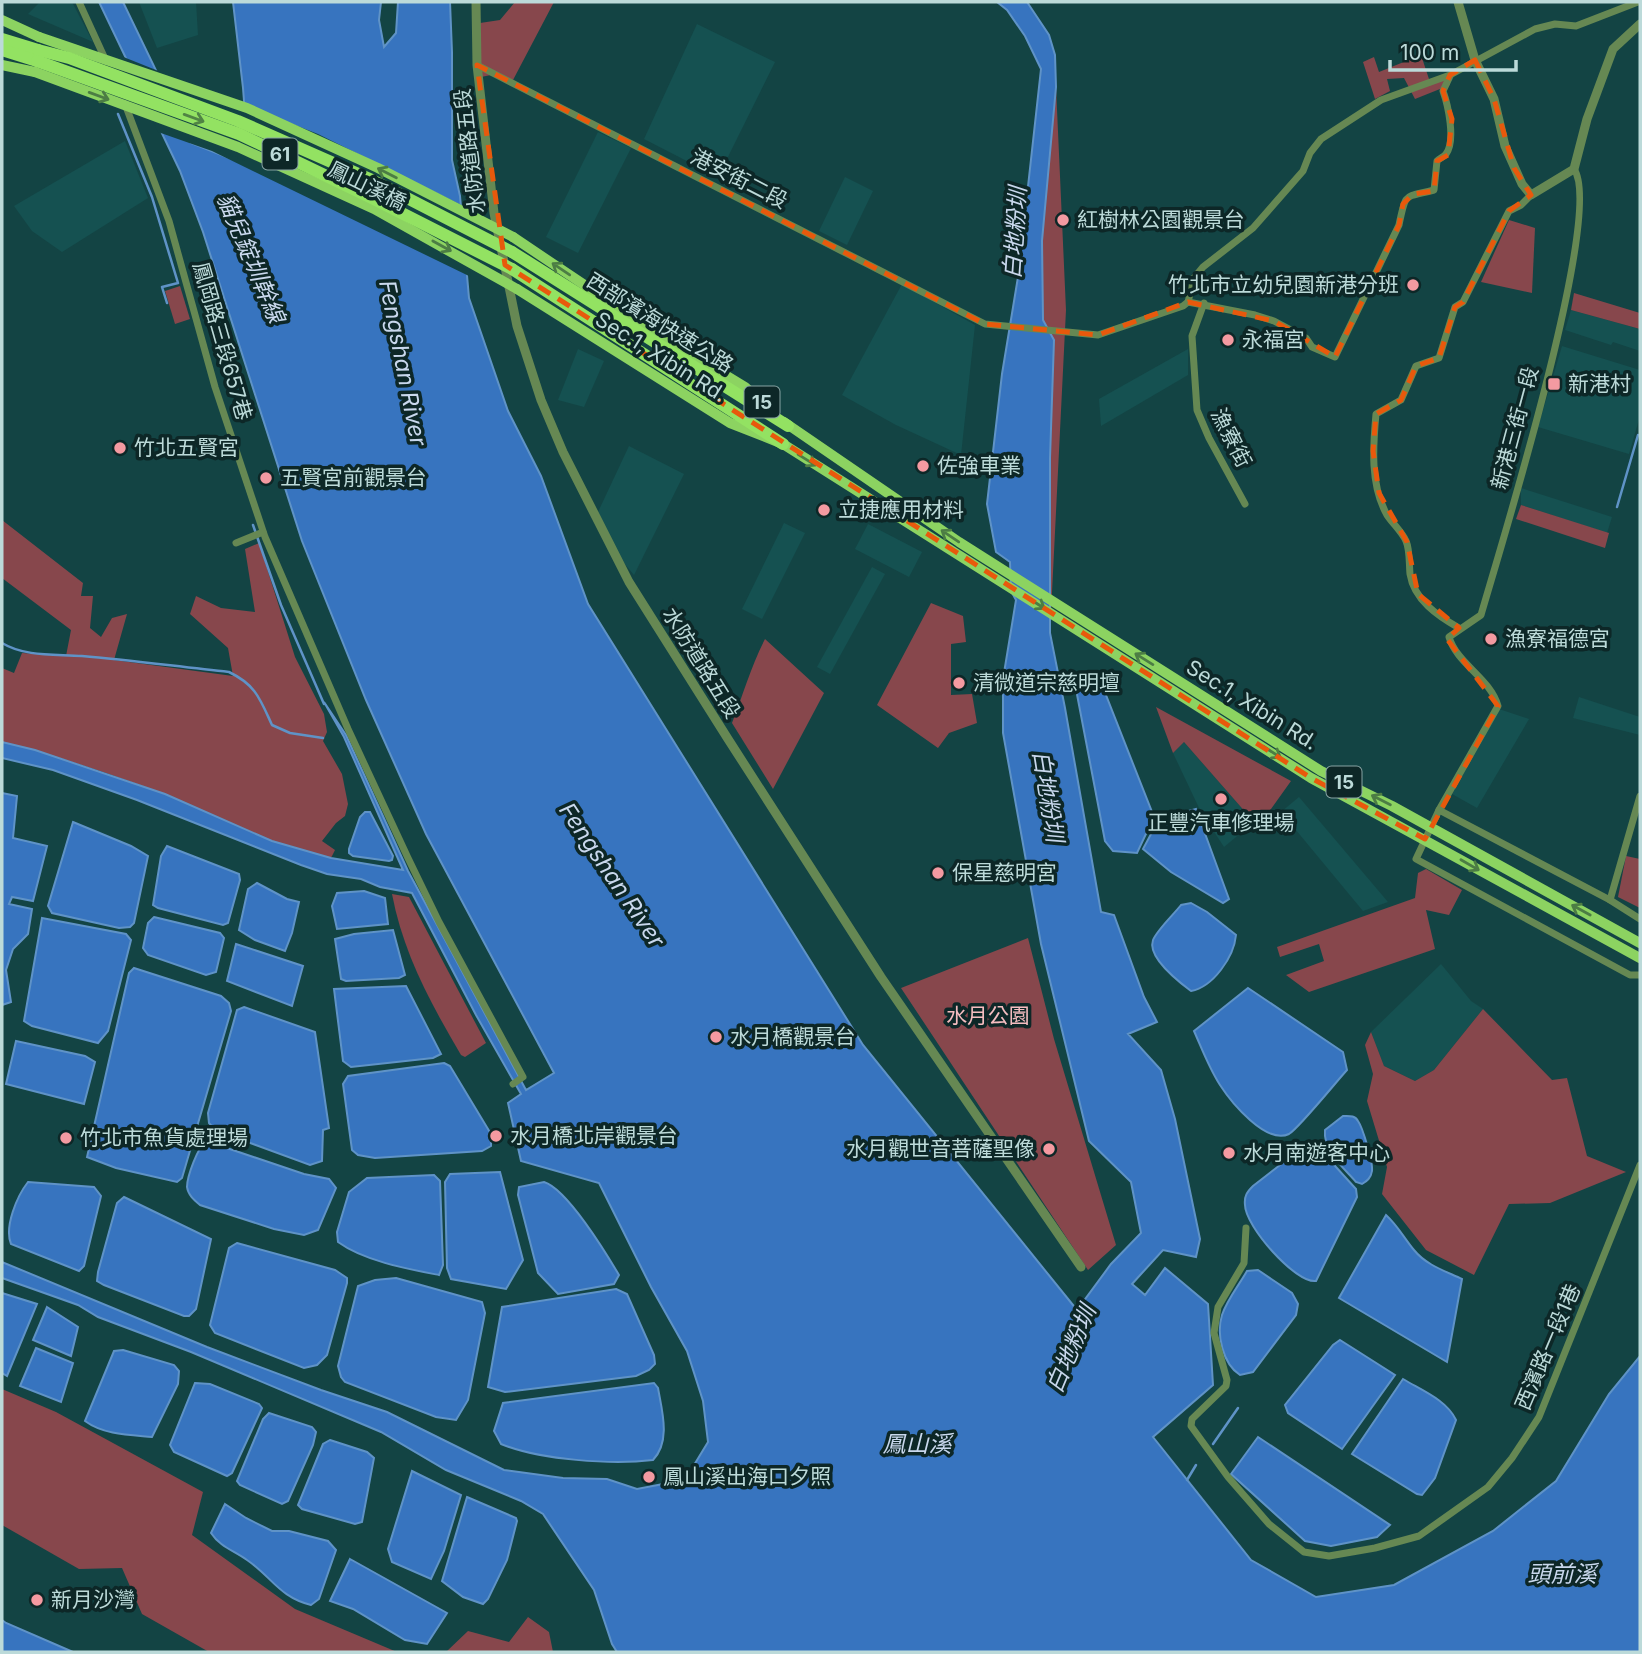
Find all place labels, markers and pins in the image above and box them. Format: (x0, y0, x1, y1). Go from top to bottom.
place label: 紅樹林公園觀景台 (1077, 207, 1245, 232)
marker: 紅樹林公園觀景台 (1055, 212, 1071, 228)
place label: 竹北市立幼兒園新港分班 (1168, 272, 1399, 297)
marker: 竹北市立幼兒園新港分班 (1405, 277, 1421, 293)
place label: 永福宮 (1242, 327, 1305, 352)
marker: 永福宮 (1220, 332, 1236, 348)
place label: 新港村 (1568, 371, 1631, 396)
marker: 新港村 (1546, 376, 1562, 392)
place label: 竹北五賢宮 (134, 435, 239, 460)
marker: 竹北五賢宮 (112, 440, 128, 456)
place label: 佐強車業 (937, 453, 1021, 478)
marker: 佐強車業 (915, 458, 931, 474)
place label: 五賢宮前觀景台 (280, 465, 427, 490)
marker: 五賢宮前觀景台 (258, 470, 274, 486)
place label: 立捷應用材料 (838, 497, 964, 522)
marker: 立捷應用材料 (816, 502, 832, 518)
place label: 漁寮福德宮 (1505, 626, 1610, 651)
marker: 漁寮福德宮 (1483, 631, 1499, 647)
place label: 清微道宗慈明壇 (973, 670, 1120, 695)
marker: 清微道宗慈明壇 (951, 675, 967, 691)
marker: 正豐汽車修理場 (1213, 791, 1229, 807)
place label: 正豐汽車修理場 (1148, 810, 1295, 835)
place label: 保星慈明宮 (952, 860, 1057, 885)
marker: 保星慈明宮 (930, 865, 946, 881)
place label: 水月橋觀景台 (730, 1024, 856, 1049)
marker: 水月橋觀景台 (708, 1029, 724, 1045)
place label: 水月橋北岸觀景台 (510, 1123, 678, 1148)
place label: 竹北市魚貨處理場 (80, 1125, 248, 1150)
marker: 水月橋北岸觀景台 (488, 1128, 504, 1144)
marker: 竹北市魚貨處理場 (58, 1130, 74, 1146)
place label: 水月觀世音菩薩聖像 (846, 1136, 1035, 1161)
place label: 水月南遊客中心 (1243, 1140, 1390, 1165)
marker: 水月觀世音菩薩聖像 (1041, 1141, 1057, 1157)
marker: 水月南遊客中心 (1221, 1145, 1237, 1161)
place label: 鳳山溪出海口夕照 (663, 1464, 831, 1489)
marker: 鳳山溪出海口夕照 (641, 1469, 657, 1485)
place label: 新月沙灣 (51, 1587, 135, 1612)
marker: 新月沙灣 (29, 1592, 45, 1608)

